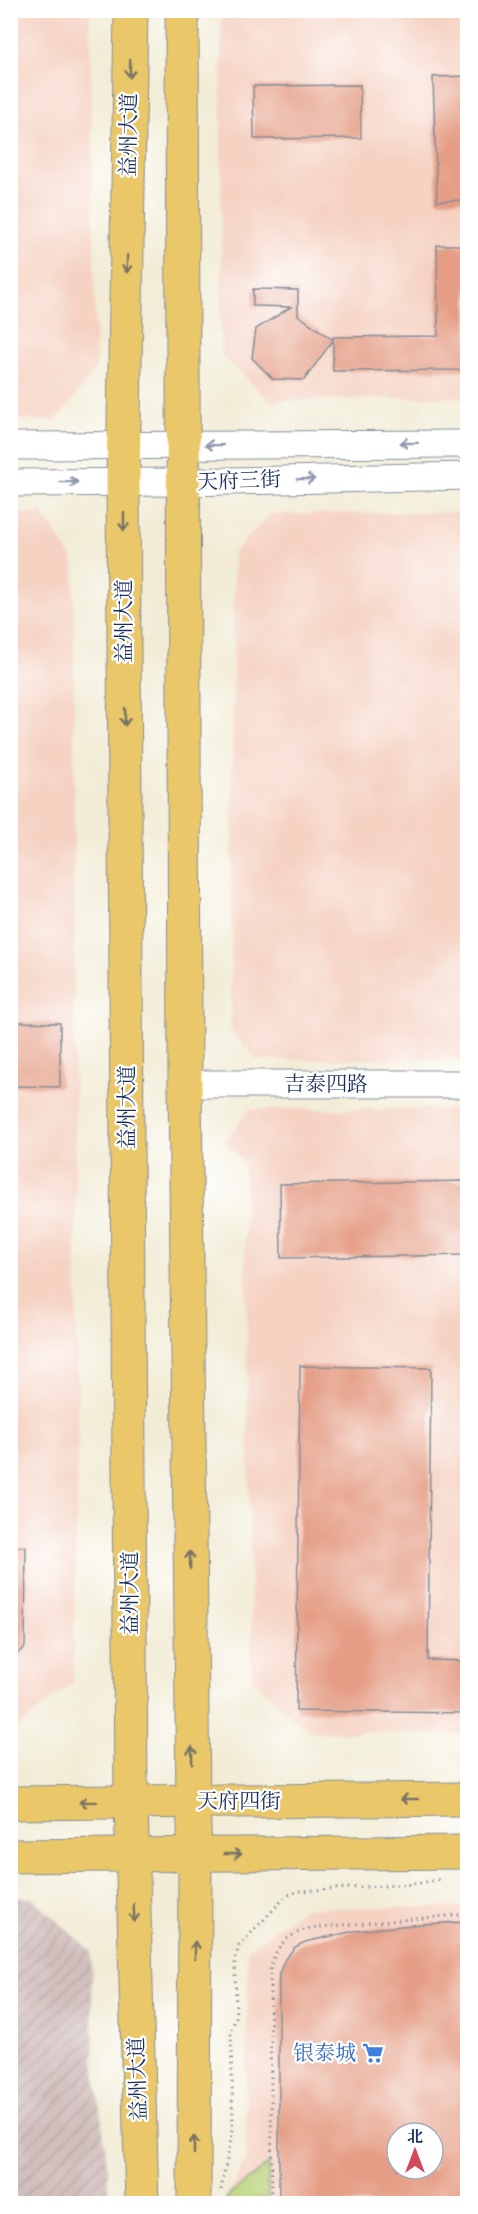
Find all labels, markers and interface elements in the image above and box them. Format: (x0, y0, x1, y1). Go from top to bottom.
one-way arrow (124, 58, 136, 78)
street label: 益州大道 (114, 93, 144, 177)
one-way arrow (121, 253, 133, 273)
one-way arrow (400, 437, 420, 449)
one-way arrow (205, 439, 225, 451)
street label: 天府三街 (197, 465, 281, 497)
one-way arrow (296, 473, 316, 485)
one-way arrow (58, 476, 78, 488)
one-way arrow (118, 511, 130, 531)
street label: 益州大道 (110, 579, 139, 663)
one-way arrow (119, 706, 131, 726)
street label: 益州大道 (113, 1065, 142, 1149)
street label: 吉泰四路 (284, 1070, 368, 1099)
street label: 益州大道 (116, 1551, 145, 1635)
one-way arrow (184, 1551, 196, 1571)
one-way arrow (186, 1746, 198, 1766)
street label: 天府四街 (197, 1787, 281, 1816)
one-way arrow (400, 1793, 420, 1805)
one-way arrow (79, 1796, 99, 1808)
one-way arrow (222, 1848, 242, 1860)
one-way arrow (128, 1903, 139, 1923)
one-way arrow (189, 1941, 201, 1961)
street label: 益州大道 (122, 2037, 154, 2121)
place label: 银泰城 (293, 2039, 356, 2068)
supermarket icon: 银泰城 (361, 2041, 385, 2065)
north arrow (385, 2121, 445, 2181)
text: 北 (407, 2126, 423, 2148)
one-way arrow (188, 2136, 200, 2156)

